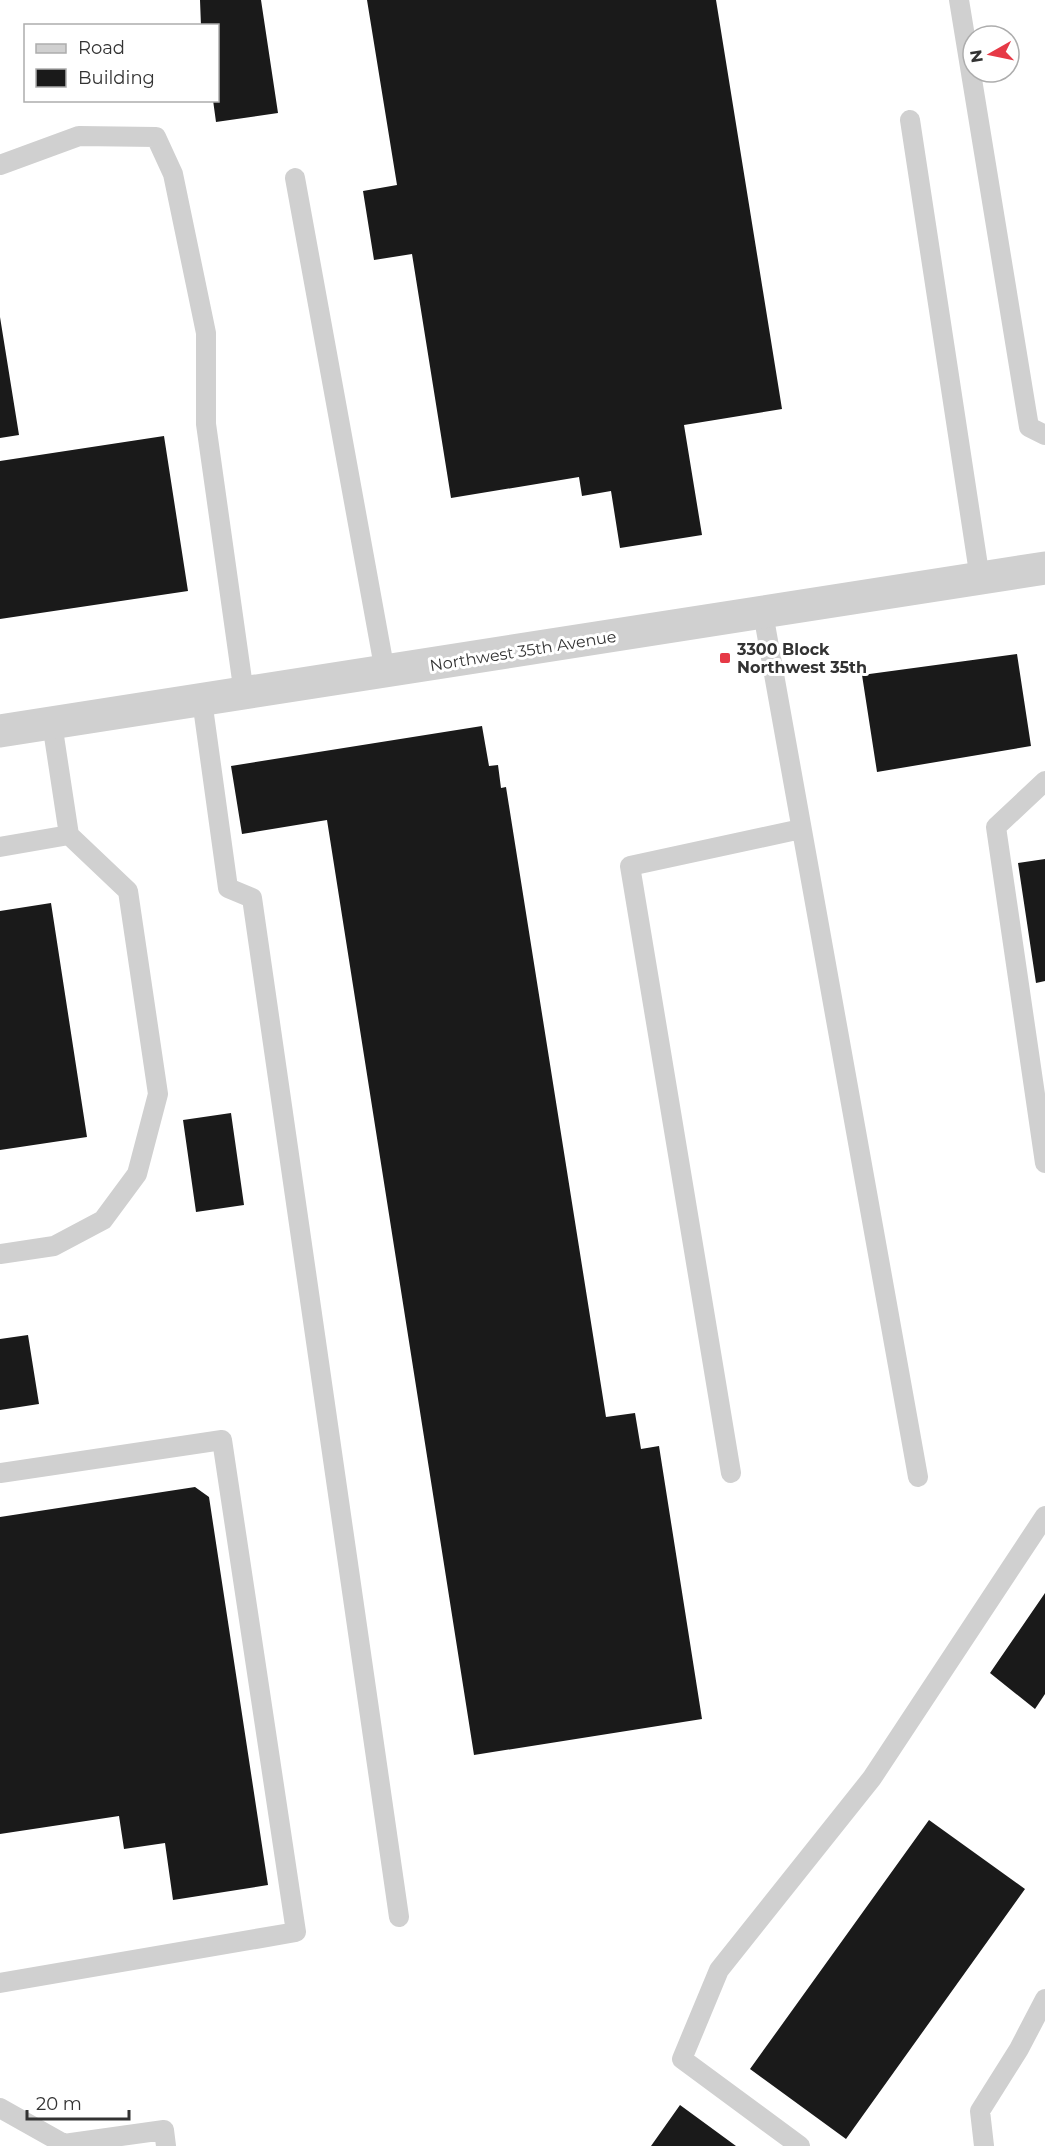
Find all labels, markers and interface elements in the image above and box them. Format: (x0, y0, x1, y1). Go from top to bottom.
legend (24, 24, 219, 102)
north arrow (961, 24, 1021, 84)
text: Road (78, 37, 125, 59)
text: N (966, 48, 987, 64)
text: Building (78, 67, 155, 89)
street label: Northwest 35th Avenue (428, 627, 618, 675)
place label: 3300 Block Northwest 35th (736, 640, 867, 677)
marker: 3300 Block Northwest 35th (718, 651, 732, 665)
scale bar (27, 2083, 129, 2121)
text: 20 m (36, 2093, 82, 2115)

